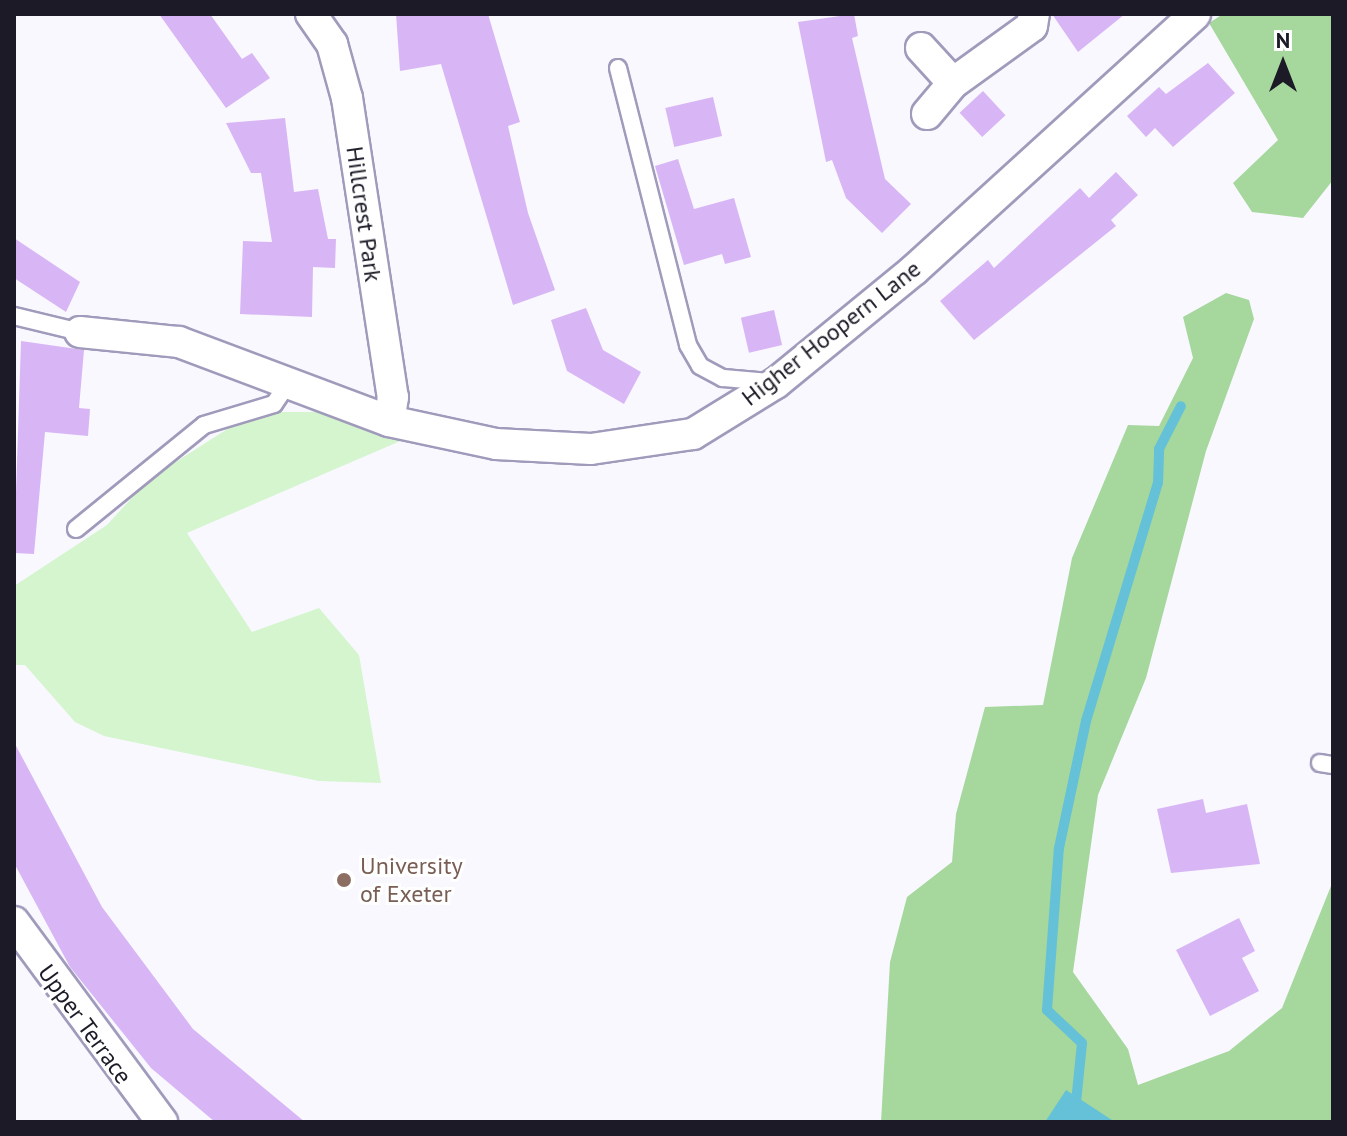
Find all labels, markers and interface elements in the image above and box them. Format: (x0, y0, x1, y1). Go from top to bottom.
north arrow (1243, 24, 1323, 104)
text: N (1276, 26, 1290, 54)
street label: Hillcrest Park (340, 144, 388, 284)
street label: Higher Hoopern Lane (736, 254, 926, 412)
place label: University of Exeter (360, 852, 463, 908)
marker: University of Exeter (335, 871, 353, 889)
street label: Upper Terrace (32, 958, 138, 1090)

